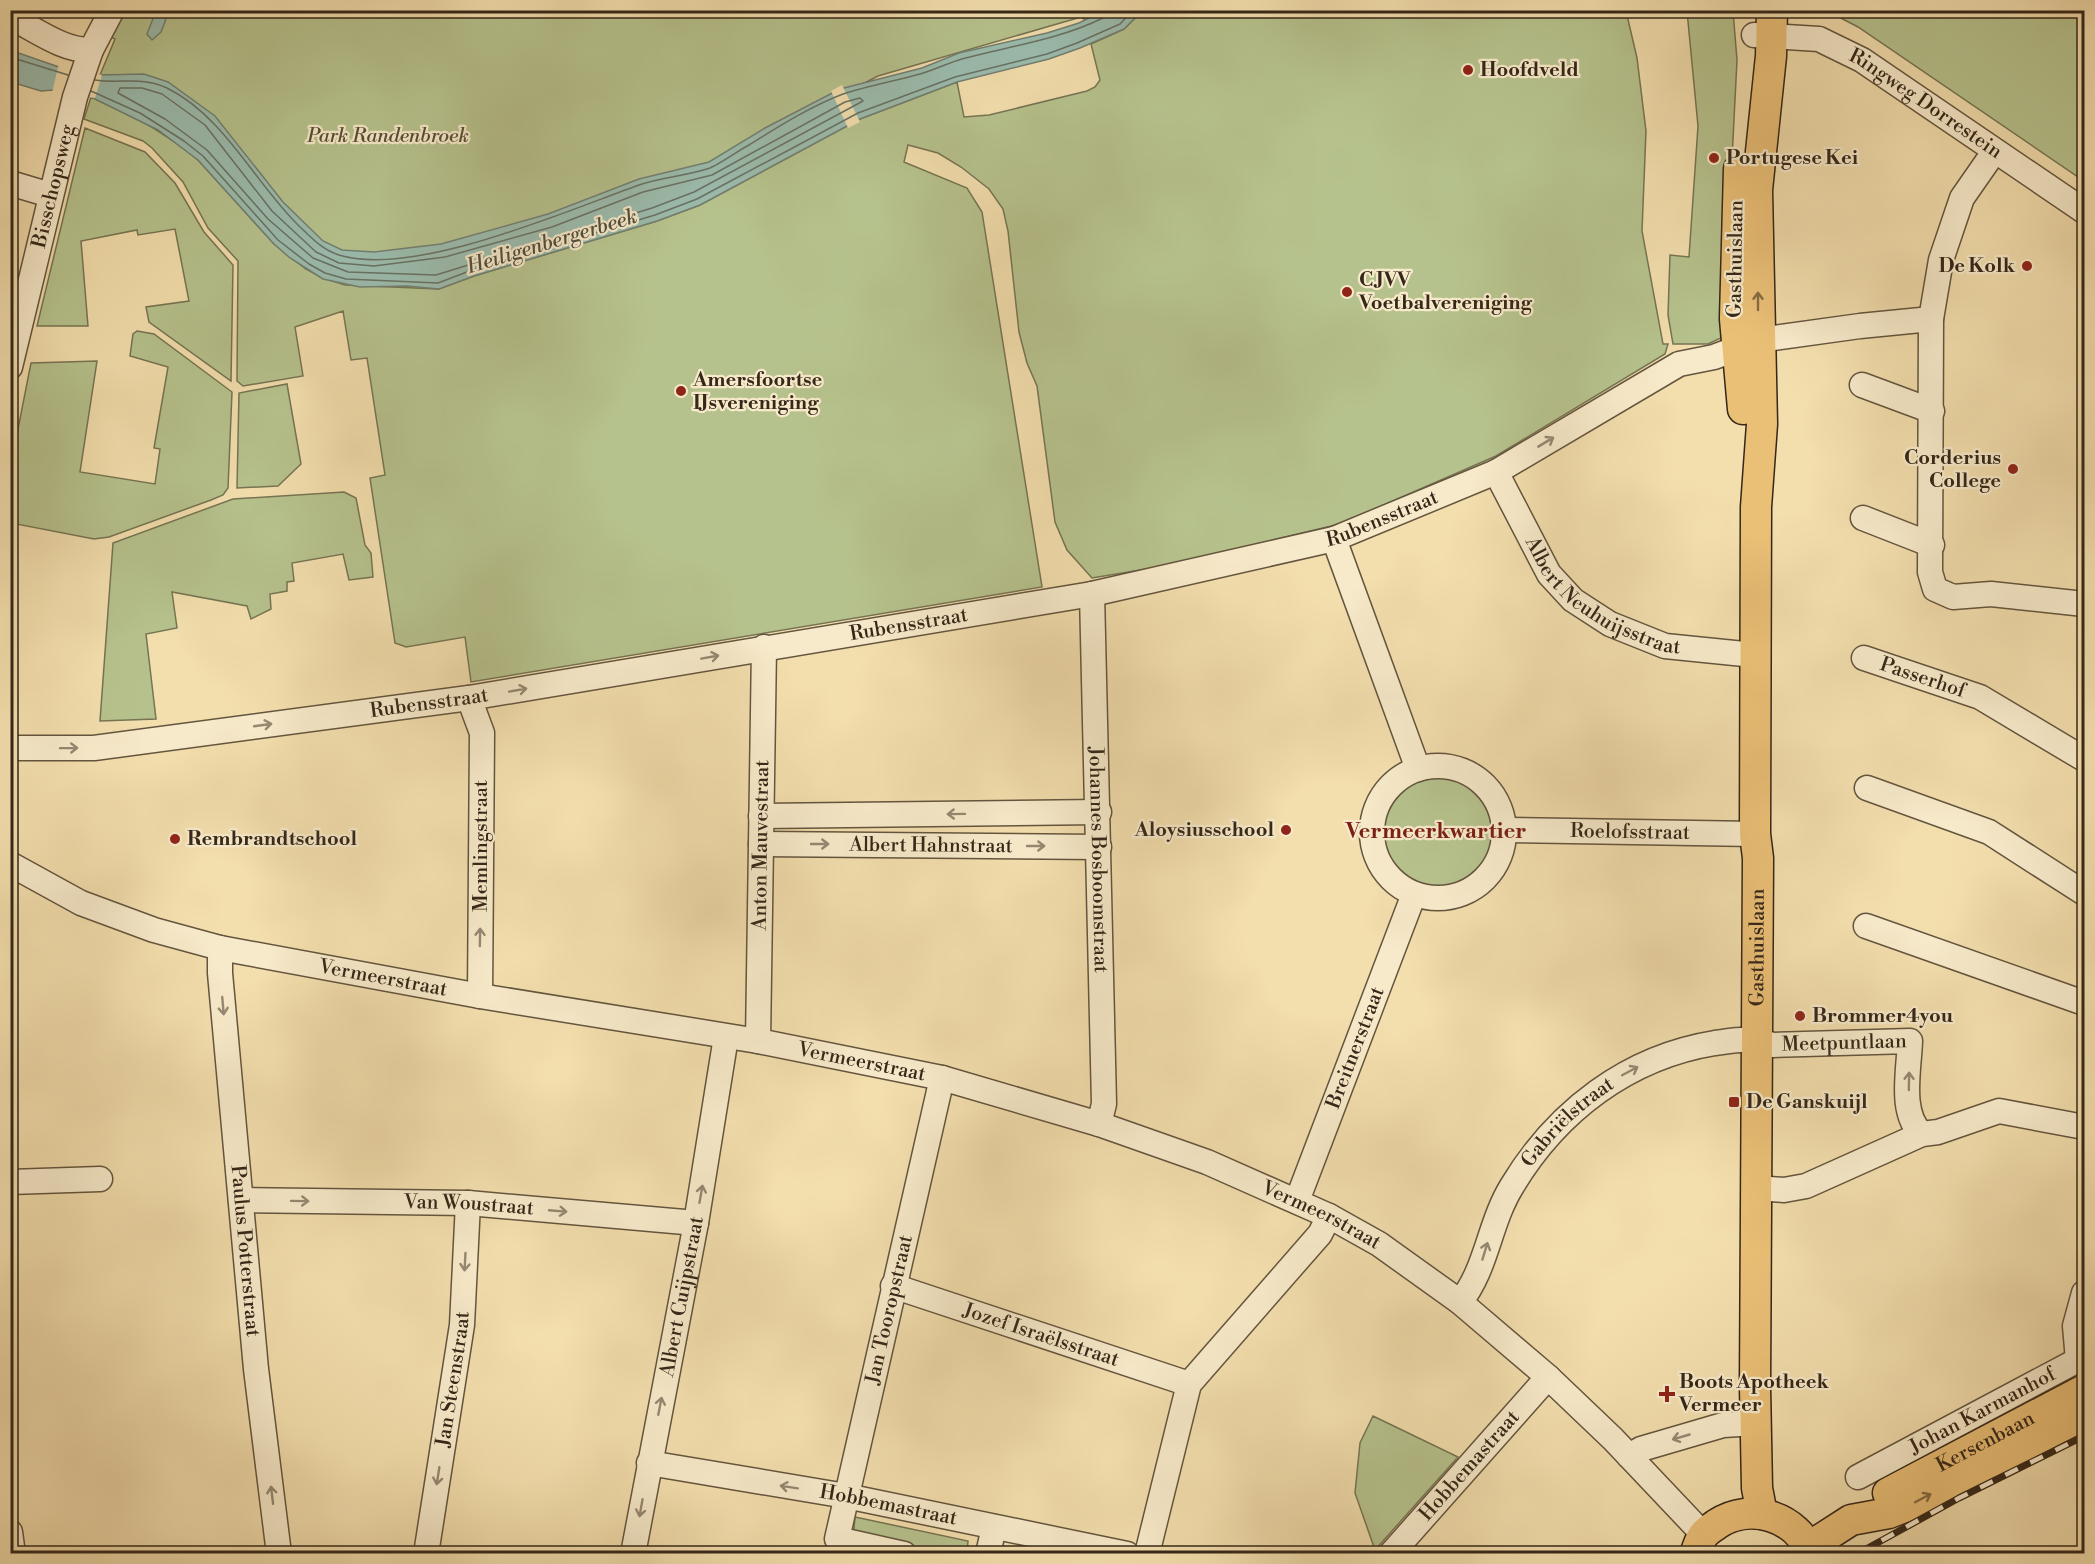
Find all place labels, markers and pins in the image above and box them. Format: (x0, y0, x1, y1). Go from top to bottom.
place label: Hoofdveld (1480, 58, 1579, 83)
marker: Hoofdveld (1461, 63, 1475, 77)
place label: Portugese Kei (1726, 146, 1859, 171)
marker: Portugese Kei (1707, 151, 1721, 165)
place label: De Kolk (1938, 254, 2016, 279)
marker: De Kolk (2020, 259, 2034, 273)
place label: CJVV Voetbalvereniging (1358, 268, 1533, 316)
marker: CJVV Voetbalvereniging (1340, 285, 1354, 299)
place label: Amersfoortse IJsvereniging (692, 368, 823, 416)
marker: Amersfoortse IJsvereniging (674, 384, 688, 398)
place label: Corderius College (1904, 446, 2001, 494)
marker: Corderius College (2006, 462, 2020, 476)
place label: Aloysiusschool (1133, 818, 1274, 843)
marker: Aloysiusschool (1279, 823, 1293, 837)
place label: Rembrandtschool (187, 827, 358, 852)
marker: Rembrandtschool (168, 832, 182, 846)
place label: Brommer4you (1812, 1004, 1954, 1029)
marker: Brommer4you (1793, 1009, 1807, 1023)
place label: De Ganskuijl (1746, 1090, 1868, 1115)
marker: De Ganskuijl (1727, 1095, 1741, 1109)
place label: Boots Apotheek Vermeer (1678, 1370, 1829, 1418)
marker: Boots Apotheek Vermeer (1660, 1387, 1674, 1401)

